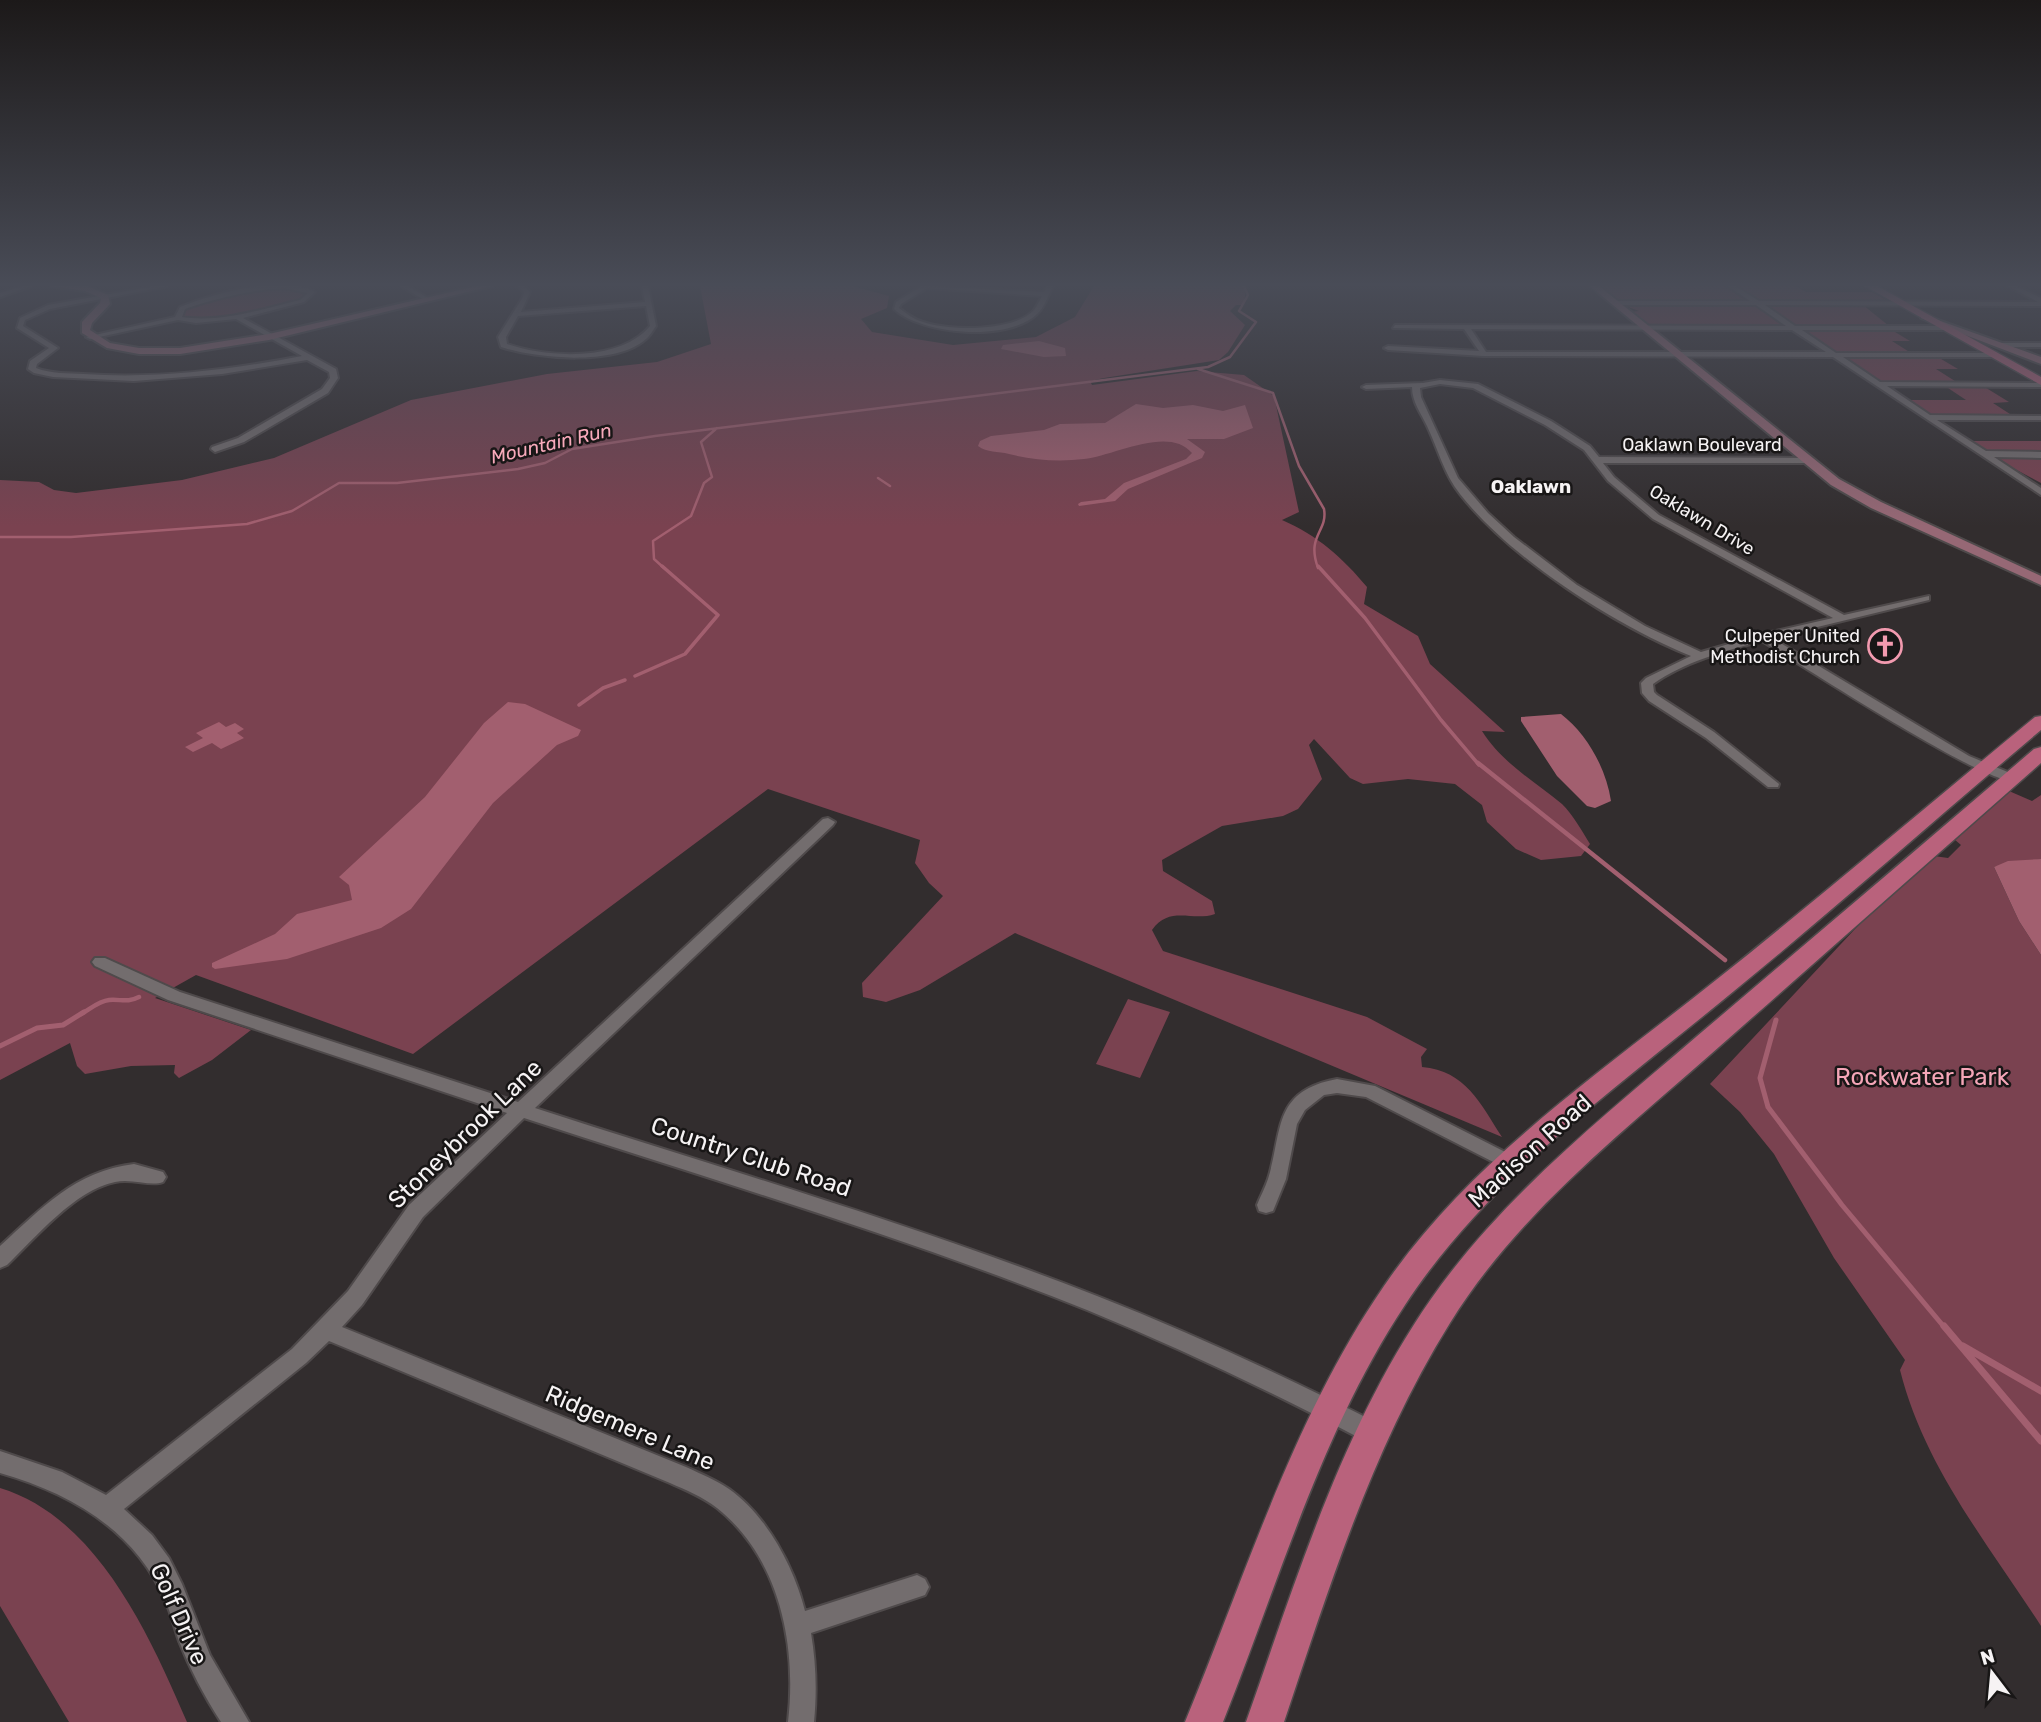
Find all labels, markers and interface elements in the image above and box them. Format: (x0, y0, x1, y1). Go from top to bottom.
water label: Mountain Run (488, 418, 614, 469)
street label: Oaklawn Boulevard (1622, 434, 1782, 456)
district label: Oaklawn (1491, 475, 1571, 498)
street label: Oaklawn Drive (1645, 480, 1759, 560)
place label: Culpeper United Methodist Church (1710, 625, 1860, 668)
church icon: Culpeper United Methodist Church (1866, 627, 1904, 665)
street label: Stoneybrook Lane (382, 1054, 548, 1214)
park label: Rockwater Park (1835, 1063, 2010, 1091)
street label: Madison Road (1463, 1088, 1597, 1214)
street label: Country Club Road (647, 1111, 855, 1203)
street label: Ridgemere Lane (541, 1380, 719, 1476)
street label: Golf Drive (144, 1559, 214, 1669)
north arrow (1957, 1638, 2027, 1708)
text: N (1978, 1644, 1997, 1670)

